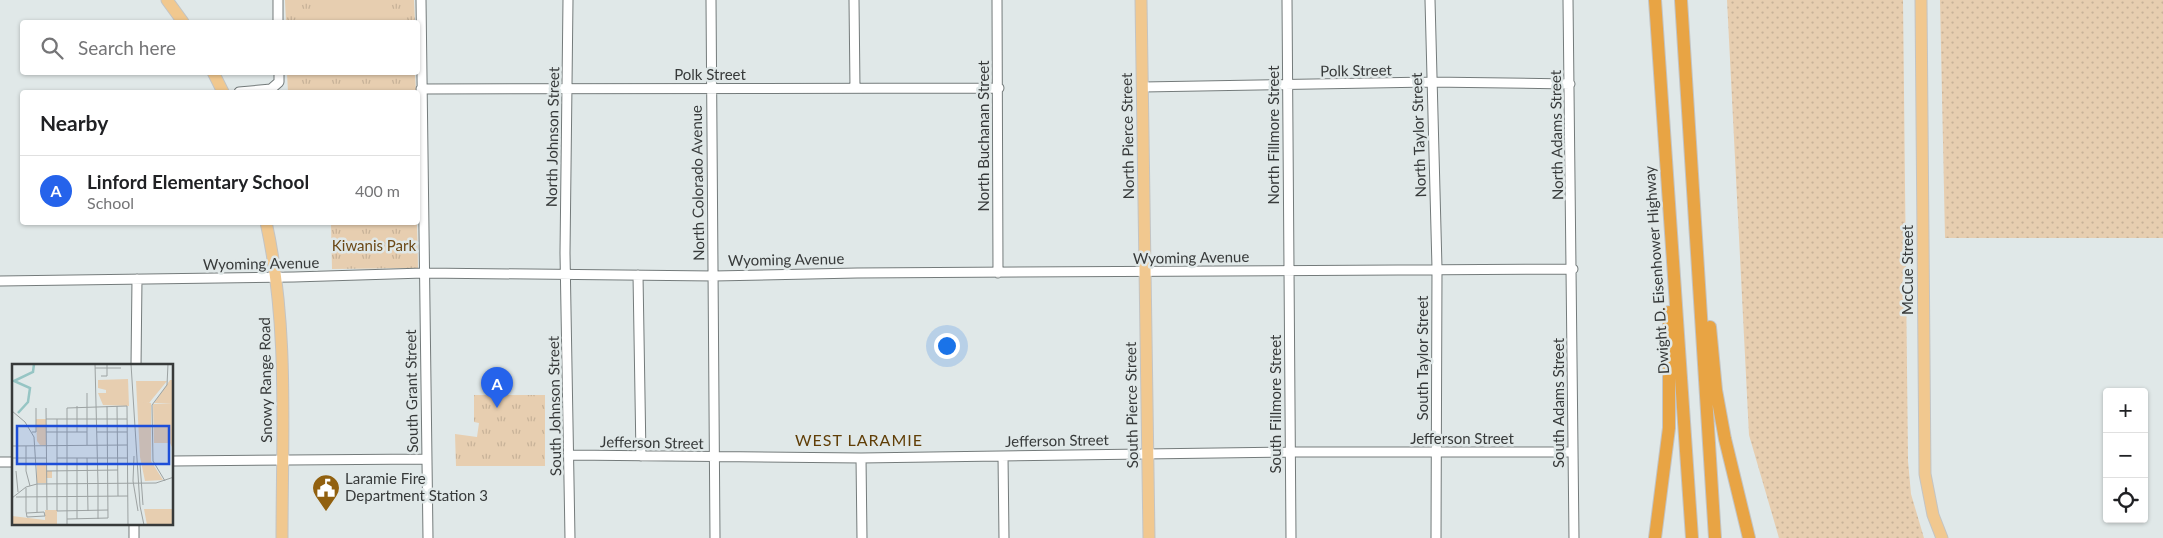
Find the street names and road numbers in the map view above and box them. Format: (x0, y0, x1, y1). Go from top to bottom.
street label: North Buchanan Street (974, 60, 992, 212)
street label: Polk Street (1320, 60, 1393, 80)
street label: Polk Street (674, 65, 746, 83)
street label: North Fillmore Street (1264, 65, 1282, 205)
street label: North Johnson Street (542, 66, 562, 207)
street label: North Adams Street (1546, 69, 1566, 200)
street label: North Pierce Street (1117, 72, 1137, 200)
street label: North Taylor Street (1407, 72, 1429, 198)
street label: North Colorado Avenue (687, 105, 707, 261)
street label: Dwight D. Eisenhower Highway (1640, 165, 1672, 375)
street label: McCue Street (1898, 224, 1916, 315)
street label: Wyoming Avenue (1133, 247, 1249, 267)
street label: Wyoming Avenue (728, 249, 844, 269)
street label: Wyoming Avenue (203, 253, 319, 273)
street label: South Taylor Street (1413, 295, 1431, 420)
street label: Snowy Range Road (255, 317, 275, 443)
street label: South Grant Street (401, 329, 421, 453)
street label: South Fillmore Street (1266, 334, 1284, 473)
street label: South Johnson Street (544, 335, 564, 476)
street label: South Adams Street (1549, 337, 1567, 468)
street label: South Pierce Street (1121, 341, 1141, 468)
street label: Jefferson Street (1410, 429, 1514, 447)
street label: Jefferson Street (1005, 430, 1110, 450)
street label: Jefferson Street (600, 432, 705, 452)

